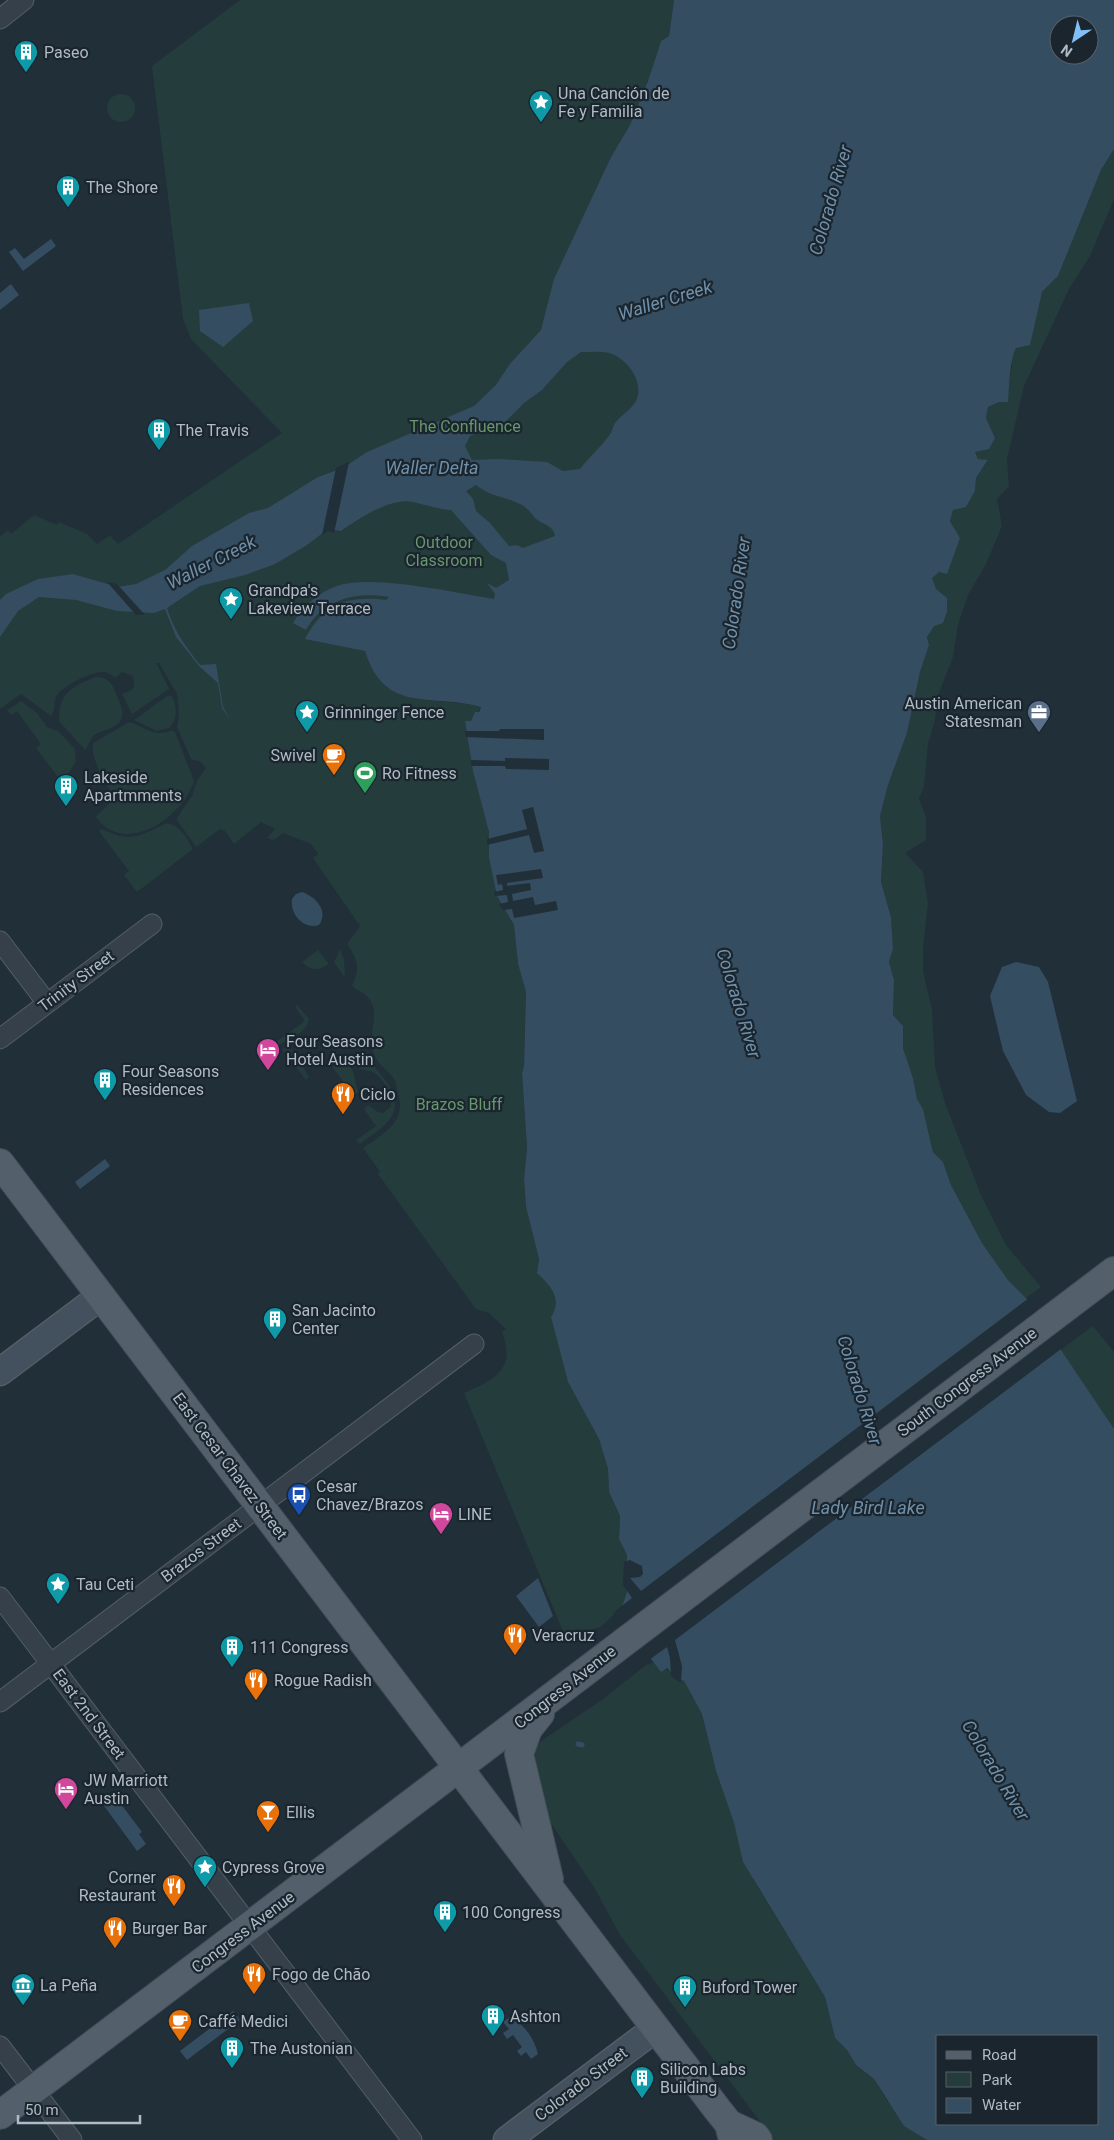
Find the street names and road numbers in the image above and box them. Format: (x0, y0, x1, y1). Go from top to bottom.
street label: Trinity Street (34, 946, 118, 1016)
street label: South Congress Avenue (894, 1323, 1040, 1441)
street label: East Cesar Chavez Street (169, 1389, 291, 1543)
street label: Brazos Street (157, 1514, 245, 1586)
street label: Congress Avenue (510, 1641, 620, 1733)
street label: East 2nd Street (49, 1665, 129, 1763)
street label: Congress Avenue (188, 1887, 298, 1977)
street label: Colorado Street (531, 2043, 631, 2125)

